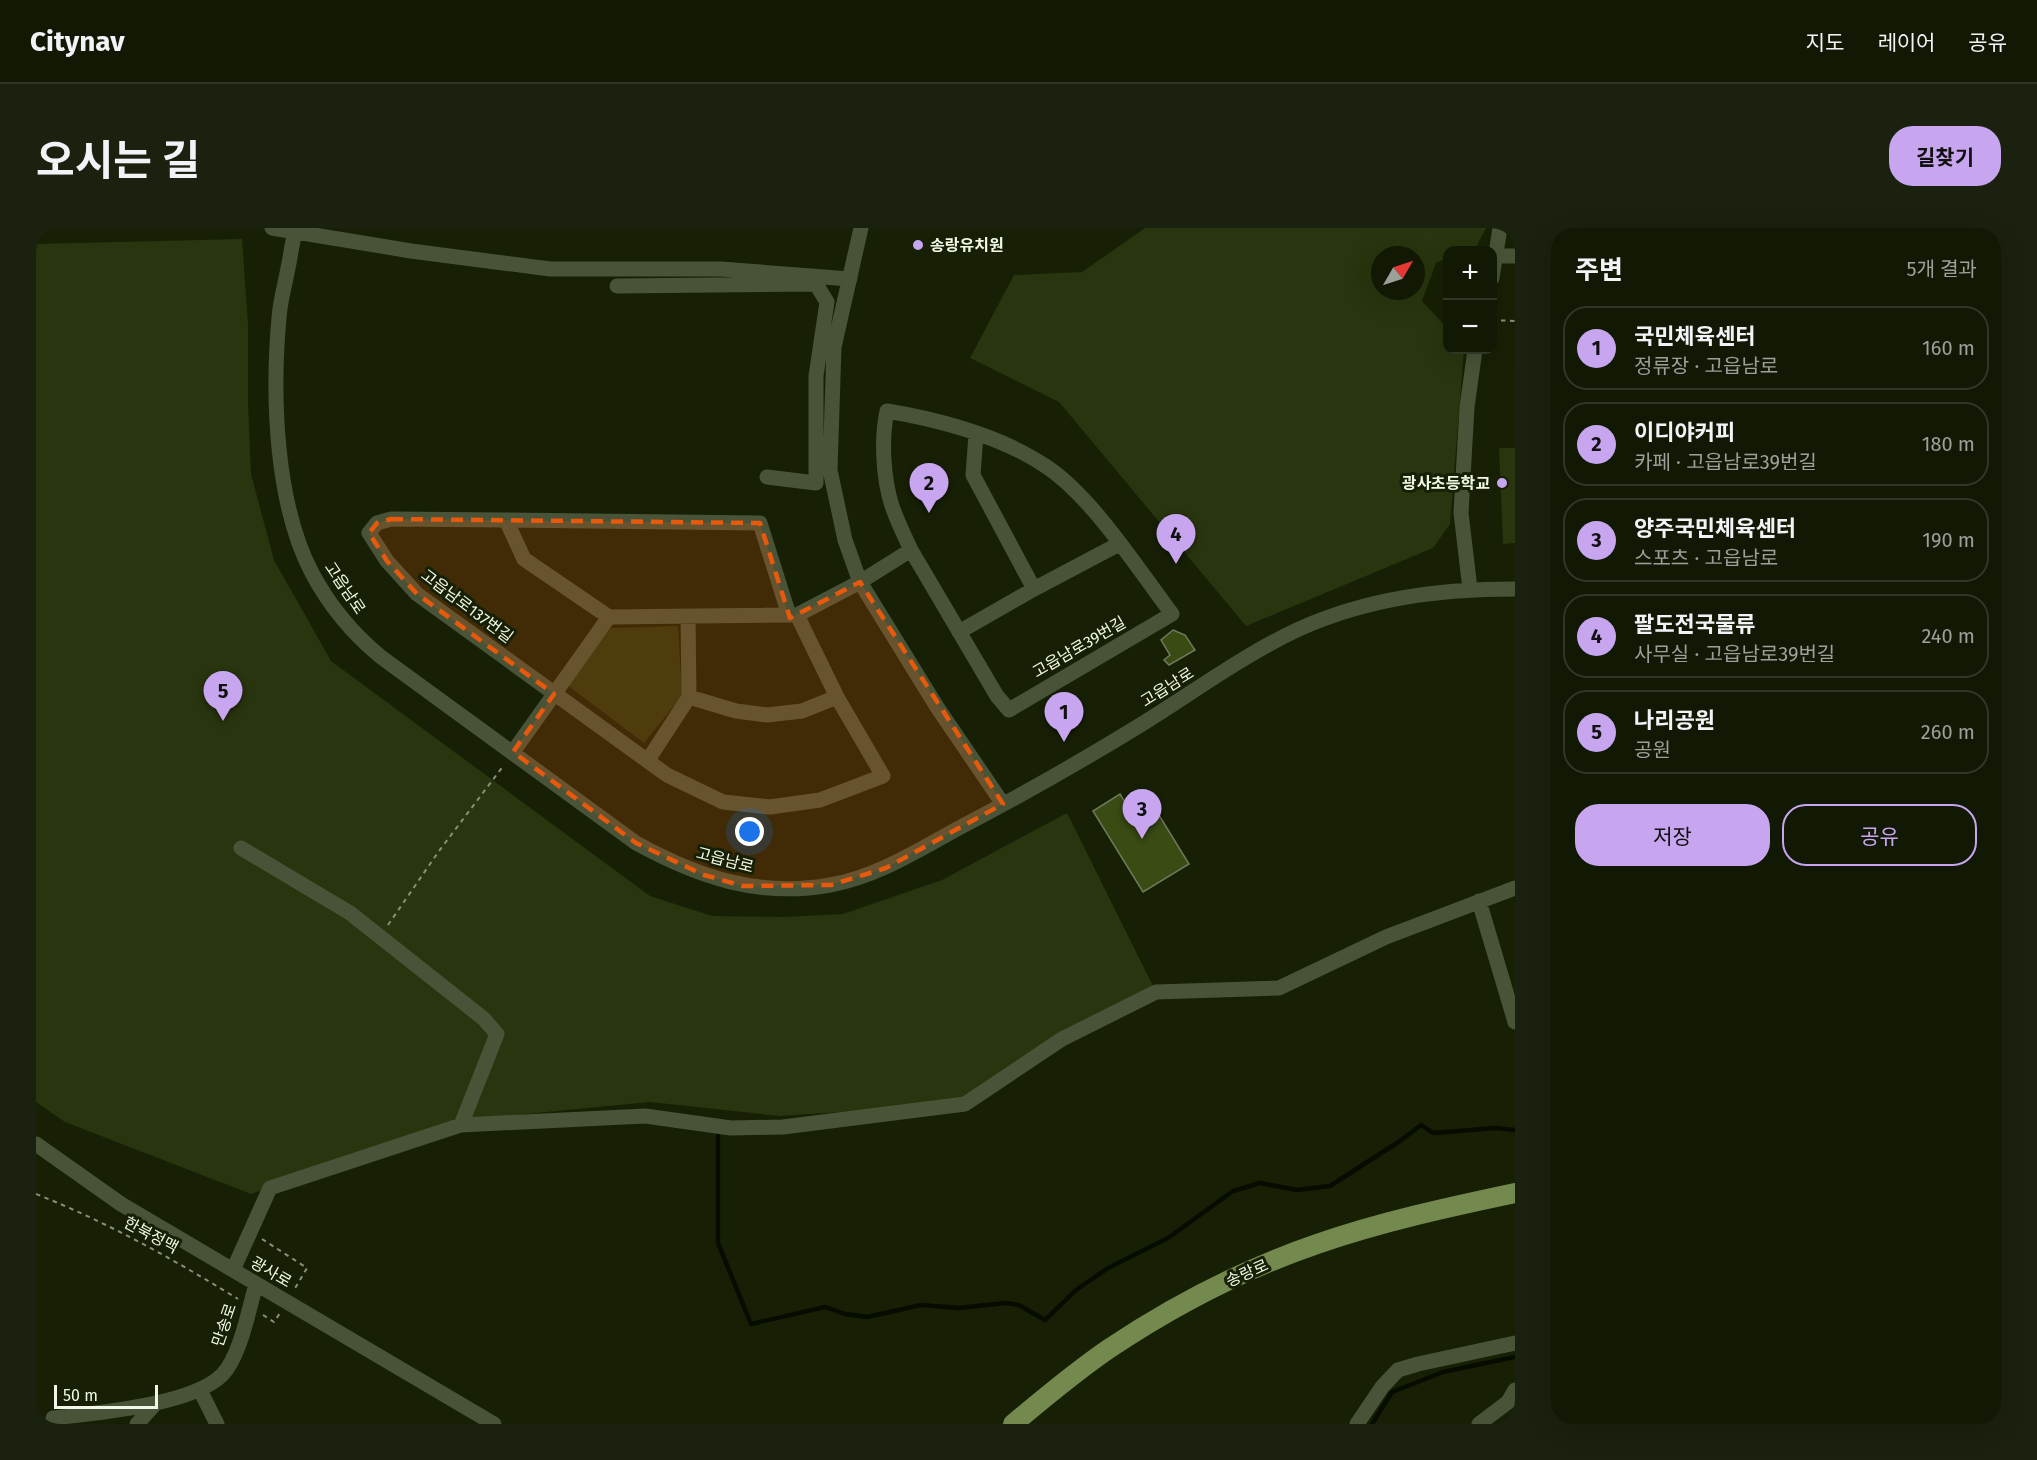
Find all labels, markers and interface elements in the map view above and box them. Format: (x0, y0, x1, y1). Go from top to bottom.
text: Citynav (30, 25, 125, 58)
text: 지도 (1806, 30, 1844, 56)
text: 레이어 (1877, 30, 1935, 56)
text: 공유 (1968, 30, 2007, 56)
button: 길찾기 (1889, 126, 2001, 186)
text: 오시는 길 (36, 136, 201, 186)
place label: 송랑유치원 (930, 236, 1004, 255)
marker: 송랑유치원 (911, 238, 925, 252)
north arrow (1371, 246, 1425, 300)
map controls (1443, 246, 1497, 354)
button: + (1443, 246, 1497, 300)
text: 주변 (1575, 255, 1623, 286)
text: 5개 결과 (1906, 257, 1977, 281)
button: − (1443, 300, 1497, 354)
text: 국민체육센터 (1634, 323, 1755, 350)
text: 1 (1592, 336, 1601, 360)
text: 160 m (1922, 336, 1975, 360)
text: 정류장 · 고읍남로 (1634, 354, 1778, 378)
text: 이디야커피 (1634, 419, 1735, 446)
text: 2 (1591, 432, 1602, 456)
text: 180 m (1922, 432, 1975, 456)
text: 카페 · 고읍남로39번길 (1634, 450, 1817, 474)
pin: 2 (910, 464, 948, 513)
place label: 광사초등학교 (1402, 474, 1490, 493)
marker: 광사초등학교 (1495, 476, 1509, 490)
pin: 4 (1156, 514, 1196, 564)
text: 양주국민체육센터 (1634, 515, 1796, 542)
text: 3 (1591, 528, 1602, 552)
text: 190 m (1922, 528, 1975, 552)
text: 스포츠 · 고읍남로 (1634, 546, 1778, 570)
street label: 고읍남로 (321, 558, 369, 618)
street label: 고읍남로137번길 (417, 565, 517, 647)
text: 팔도전국물류 (1634, 611, 1755, 638)
street label: 고읍남로39번길 (1029, 613, 1129, 681)
text: 4 (1591, 624, 1602, 648)
text: 240 m (1921, 624, 1975, 648)
text: 사무실 · 고읍남로39번길 (1634, 642, 1835, 666)
street label: 고읍남로 (1137, 663, 1197, 711)
pin: 5 (204, 672, 243, 721)
pin: 1 (1044, 692, 1084, 742)
text: 나리공원 (1634, 707, 1715, 734)
text: 5 (1591, 720, 1602, 744)
text: 260 m (1921, 720, 1975, 744)
text: 공원 (1634, 738, 1671, 762)
pin: 3 (1122, 790, 1162, 839)
button: 저장 (1575, 804, 1770, 866)
button: 공유 (1782, 804, 1977, 866)
your location (735, 817, 764, 846)
street label: 고읍남로 (694, 843, 756, 877)
street label: 한북정맥 (121, 1213, 181, 1257)
street label: 광사로 (247, 1253, 295, 1291)
street label: 송랑로 (1223, 1255, 1271, 1291)
street label: 만송로 (208, 1301, 240, 1349)
scale bar (54, 1382, 158, 1410)
text: 50 m (63, 1386, 98, 1405)

